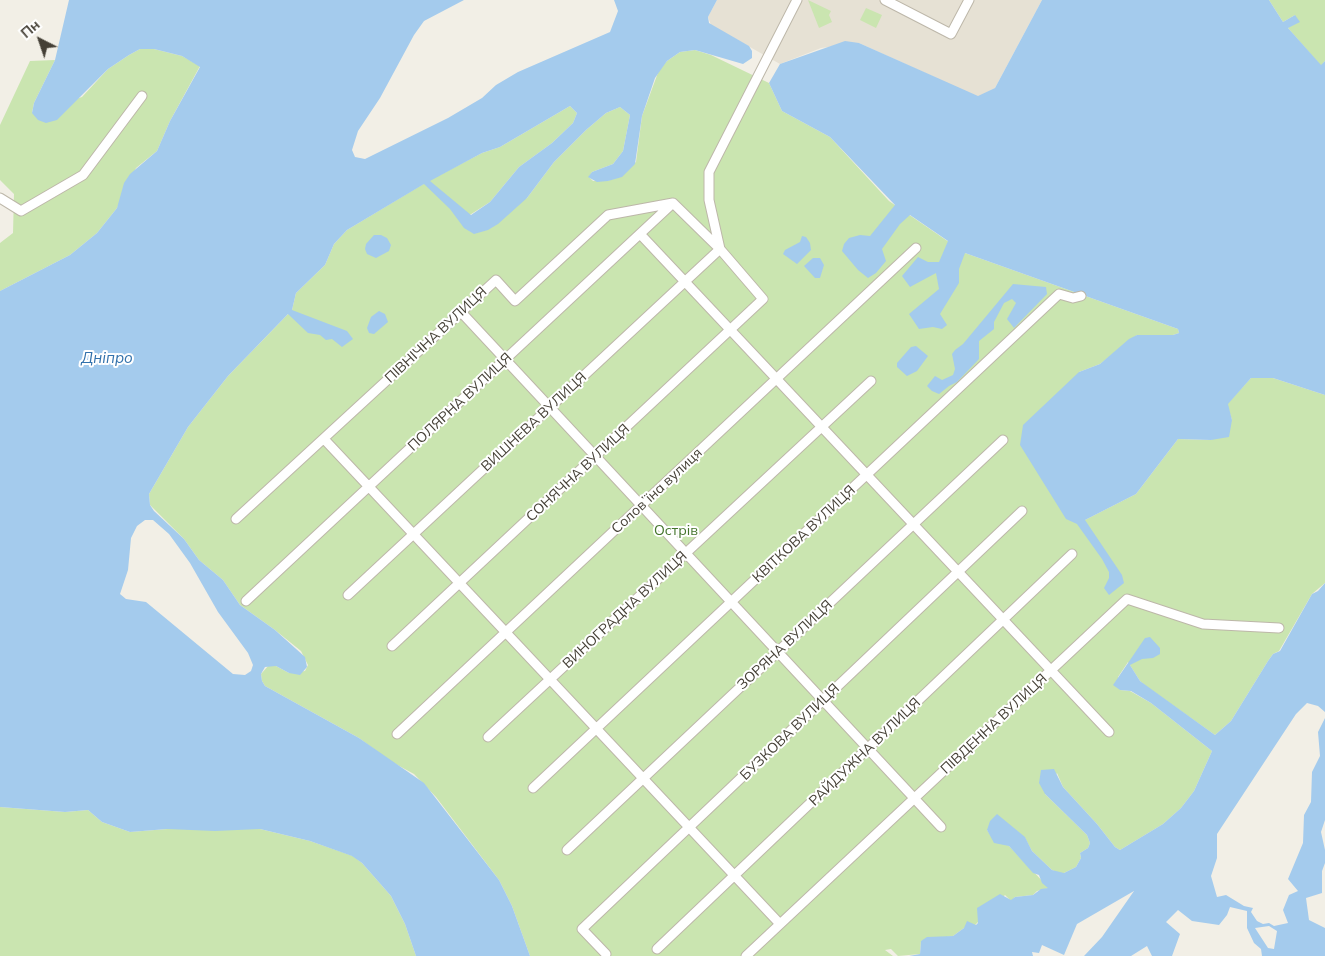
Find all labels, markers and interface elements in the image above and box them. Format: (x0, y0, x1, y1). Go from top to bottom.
north arrow (15, 15, 65, 65)
text: Пн (17, 16, 43, 42)
street label: ПІВНІЧНА ВУЛИЦЯ (382, 284, 490, 386)
water label: Дніпро (81, 349, 133, 367)
street label: ПОЛЯРНА ВУЛИЦЯ (405, 349, 515, 455)
street label: ВИШНЕВА ВУЛИЦЯ (478, 369, 590, 475)
street label: СОНЯЧНА ВУЛИЦЯ (523, 421, 633, 525)
street label: Соловʼїна вулиця (608, 445, 706, 537)
street label: КВІТКОВА ВУЛИЦЯ (749, 482, 859, 586)
park label: Острів (654, 523, 698, 539)
street label: ВИНОГРАДНА ВУЛИЦЯ (559, 548, 691, 672)
street label: ЗОРЯНА ВУЛИЦЯ (734, 597, 836, 693)
street label: ПІВДЕННА ВУЛИЦЯ (937, 670, 1051, 778)
street label: БУЗКОВА ВУЛИЦЯ (737, 680, 843, 784)
street label: РАЙДУЖНА ВУЛИЦЯ (806, 694, 924, 810)

